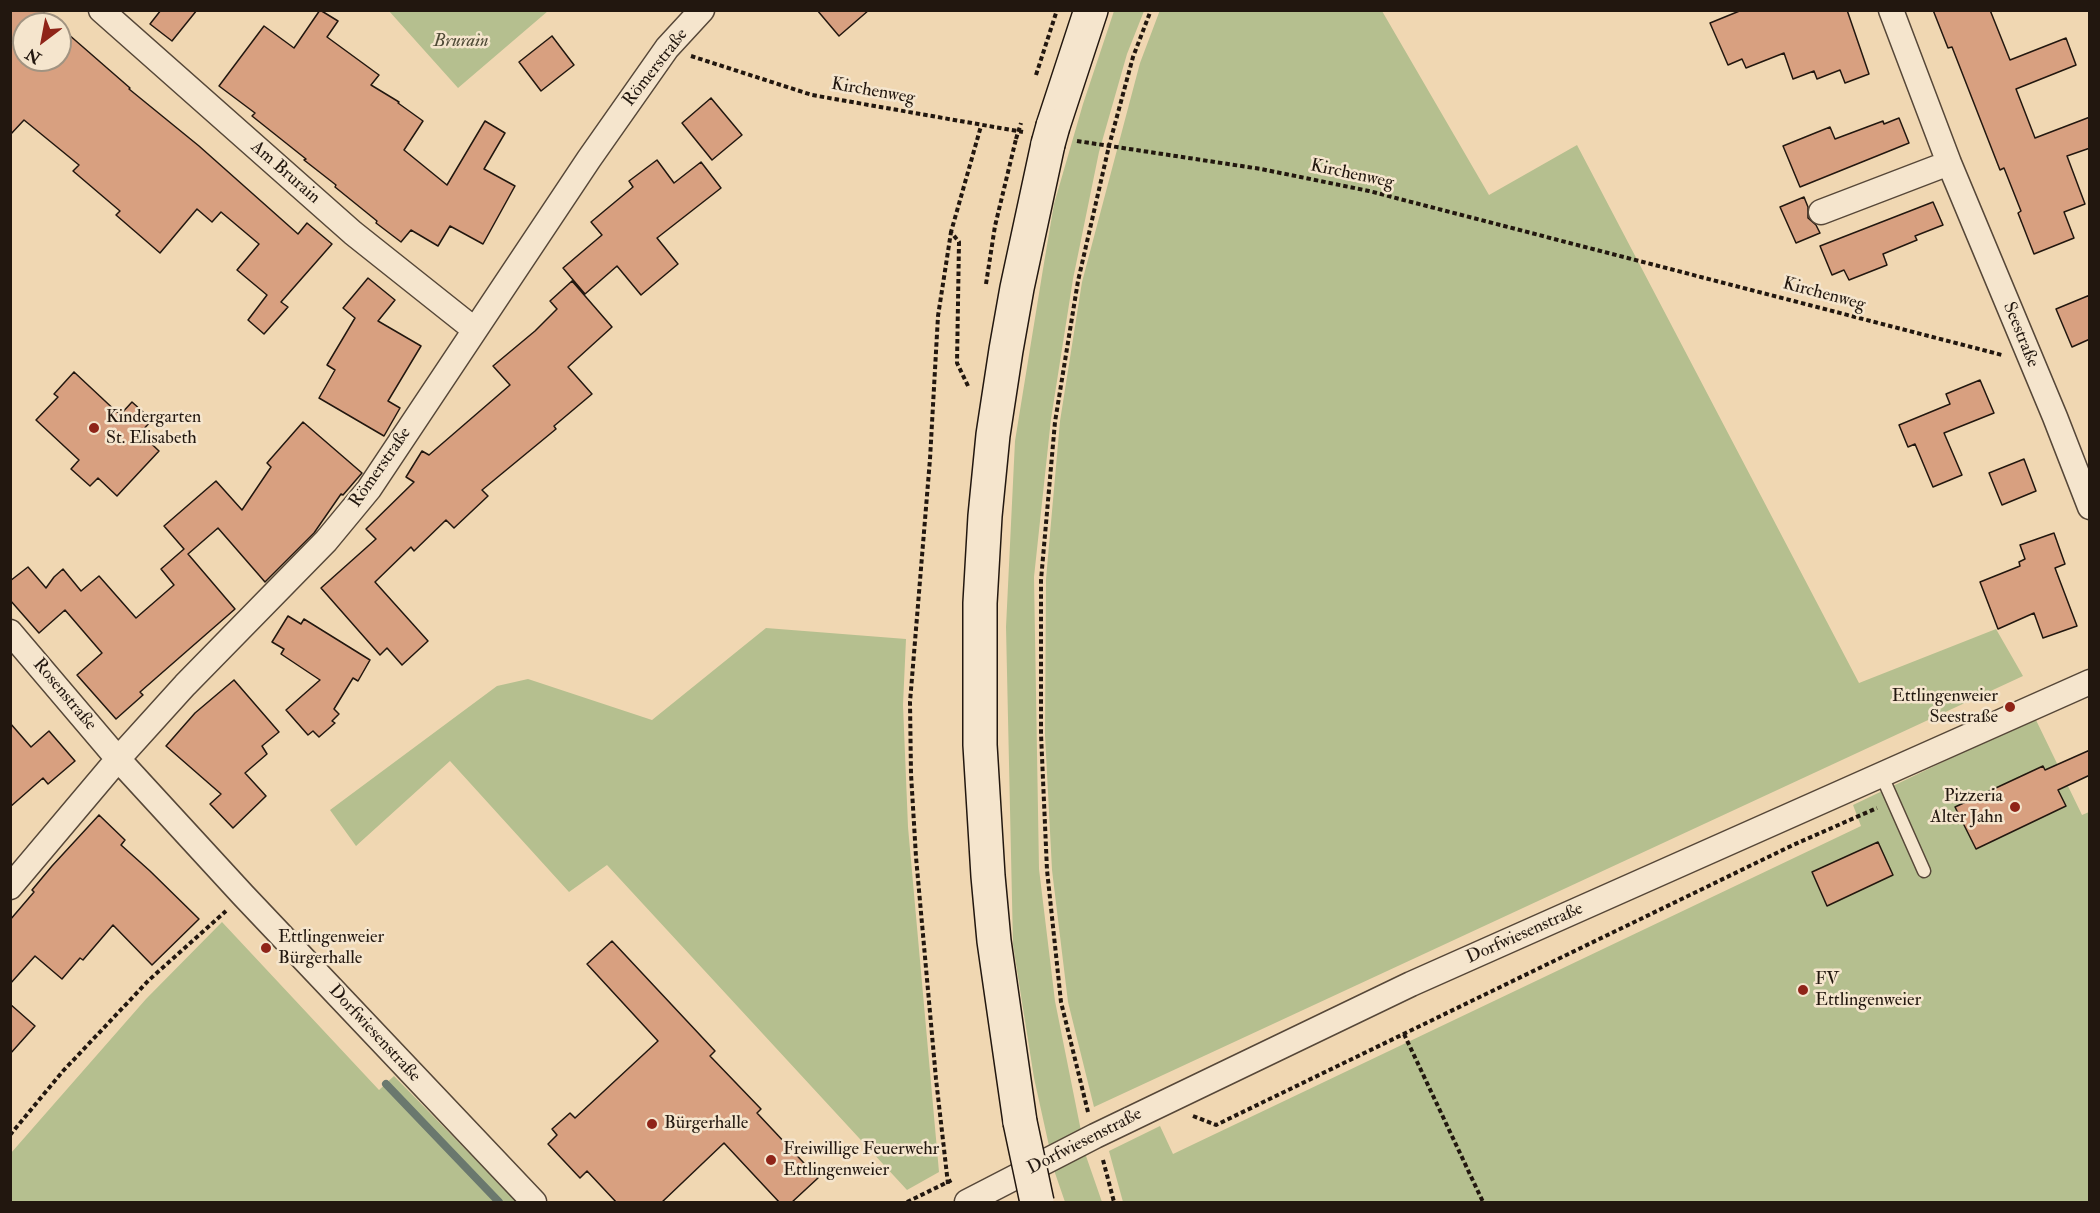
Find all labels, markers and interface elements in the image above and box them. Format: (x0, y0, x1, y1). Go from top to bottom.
north arrow (12, 12, 72, 72)
street label: Römerstraße (619, 25, 693, 111)
park label: Brurain (433, 31, 489, 53)
text: N (22, 43, 45, 68)
street label: Kirchenweg (829, 74, 917, 110)
street label: Am Brurain (246, 137, 324, 209)
street label: Kirchenweg (1308, 156, 1396, 194)
street label: Kirchenweg (1780, 274, 1868, 316)
street label: Seestraße (1997, 299, 2043, 371)
place label: Kindergarten St. Elisabeth (106, 407, 201, 450)
marker: Kindergarten St. Elisabeth (87, 421, 101, 435)
street label: Römerstraße (346, 424, 416, 512)
street label: Rosenstraße (28, 654, 100, 736)
place label: Ettlingenweier Seestraße (1892, 686, 1998, 728)
marker: Ettlingenweier Seestraße (2003, 700, 2017, 714)
place label: Pizzeria Alter Jahn (1930, 786, 2003, 828)
marker: Pizzeria Alter Jahn (2008, 800, 2022, 814)
street label: Dorfwiesenstraße (1463, 899, 1587, 969)
place label: Ettlingenweier Bürgerhalle (278, 927, 384, 970)
marker: Ettlingenweier Bürgerhalle (259, 941, 273, 955)
place label: FV Ettlingenweier (1815, 969, 1921, 1012)
street label: Dorfwiesenstraße (323, 981, 425, 1087)
marker: FV Ettlingenweier (1796, 983, 1810, 997)
street label: Dorfwiesenstraße (1024, 1104, 1146, 1180)
place label: Bürgerhalle (664, 1113, 748, 1135)
marker: Bürgerhalle (645, 1117, 659, 1131)
place label: Freiwillige Feuerwehr Ettlingenweier (783, 1139, 939, 1182)
marker: Freiwillige Feuerwehr Ettlingenweier (764, 1153, 778, 1167)

